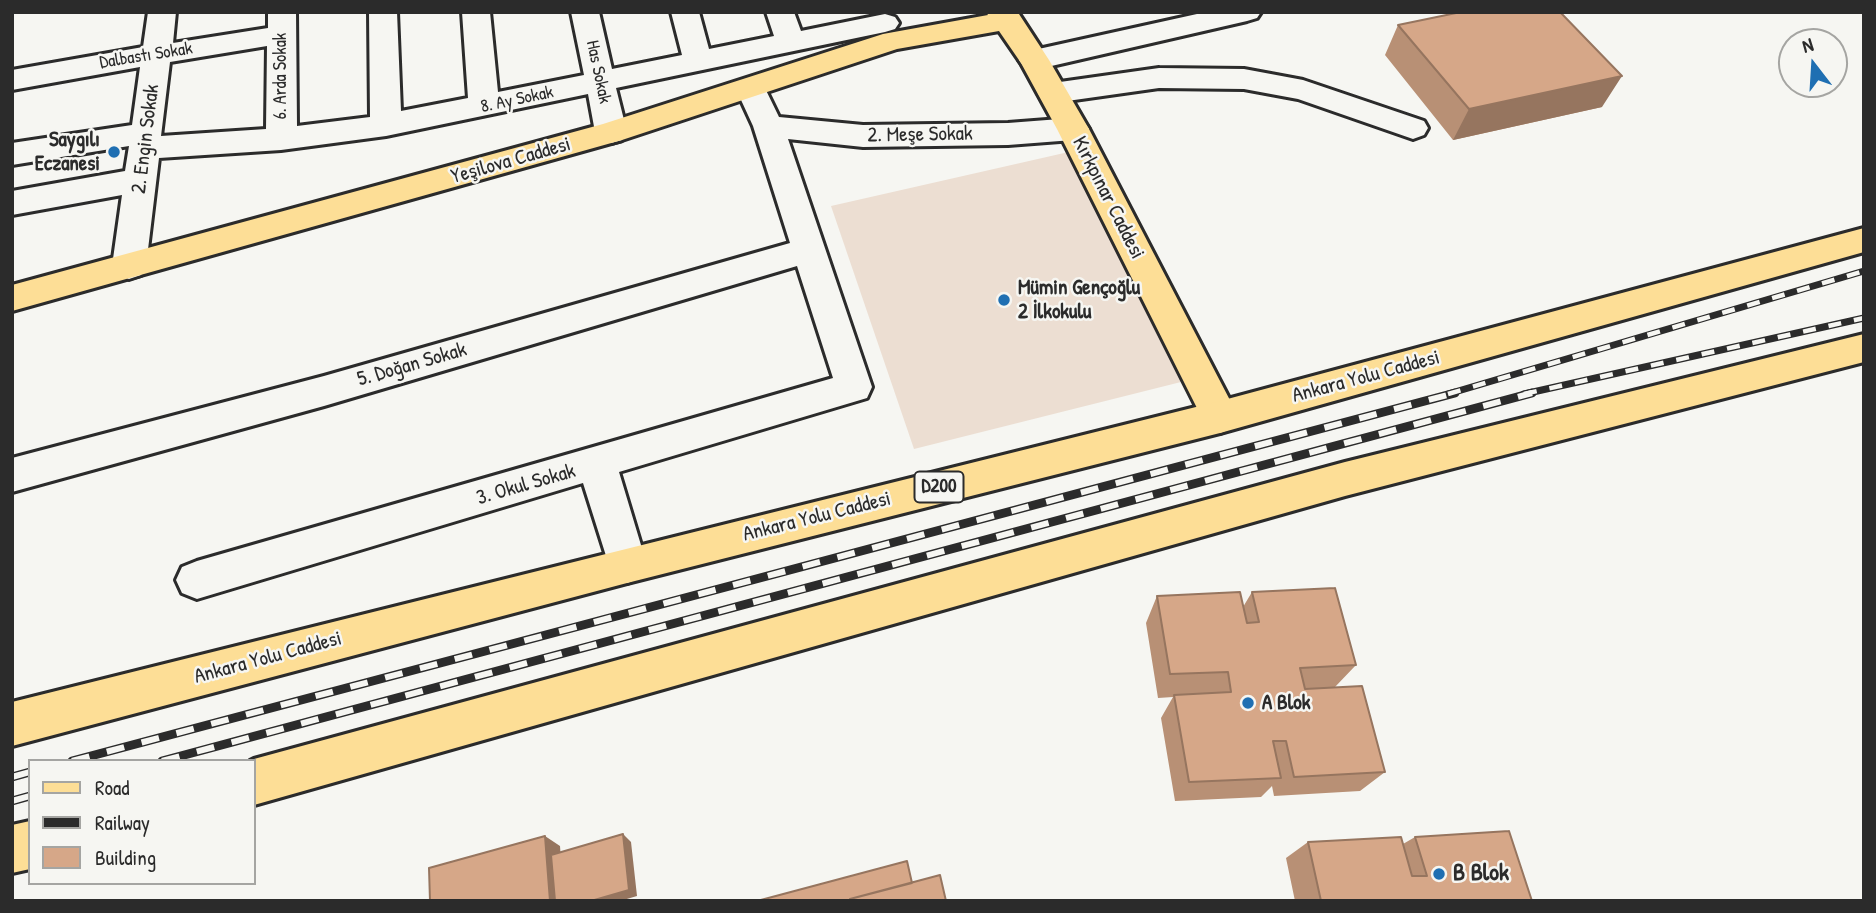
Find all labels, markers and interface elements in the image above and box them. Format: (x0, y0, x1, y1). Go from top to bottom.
north arrow (1778, 28, 1848, 98)
text: N (1799, 31, 1816, 59)
street label: 6. Arda Sokak (270, 33, 292, 119)
street label: Dalbastı Sokak (98, 38, 194, 74)
street label: Has Sokak (581, 38, 615, 106)
street label: 8. Ay Sokak (479, 82, 555, 118)
street label: 2. Engin Sokak (127, 83, 165, 195)
street label: 2. Meşe Sokak (867, 121, 973, 149)
place label: Saygılı Eczanesi (35, 127, 100, 177)
street label: Yeşilova Caddesi (448, 132, 574, 190)
street label: Kırkpınar Caddesi (1066, 133, 1150, 263)
marker: Saygılı Eczanesi (106, 144, 122, 160)
place label: Mümin Gençoğlu 2 İlkokulu (1018, 275, 1140, 325)
marker: Mümin Gençoğlu 2 İlkokulu (996, 292, 1012, 308)
street label: 5. Doğan Sokak (355, 337, 469, 393)
street label: Ankara Yolu Caddesi (1289, 345, 1443, 409)
street label: 3. Okul Sokak (474, 459, 578, 511)
road number: D200 (914, 472, 964, 502)
street label: Ankara Yolu Caddesi (740, 486, 894, 548)
street label: Ankara Yolu Caddesi (191, 626, 345, 690)
place label: A Blok (1262, 690, 1310, 716)
marker: A Blok (1240, 695, 1256, 711)
legend (28, 759, 256, 885)
text: Road (95, 773, 129, 802)
text: Railway (95, 808, 150, 837)
text: Building (95, 843, 156, 872)
place label: B Blok (1453, 860, 1509, 888)
marker: B Blok (1431, 866, 1447, 882)

